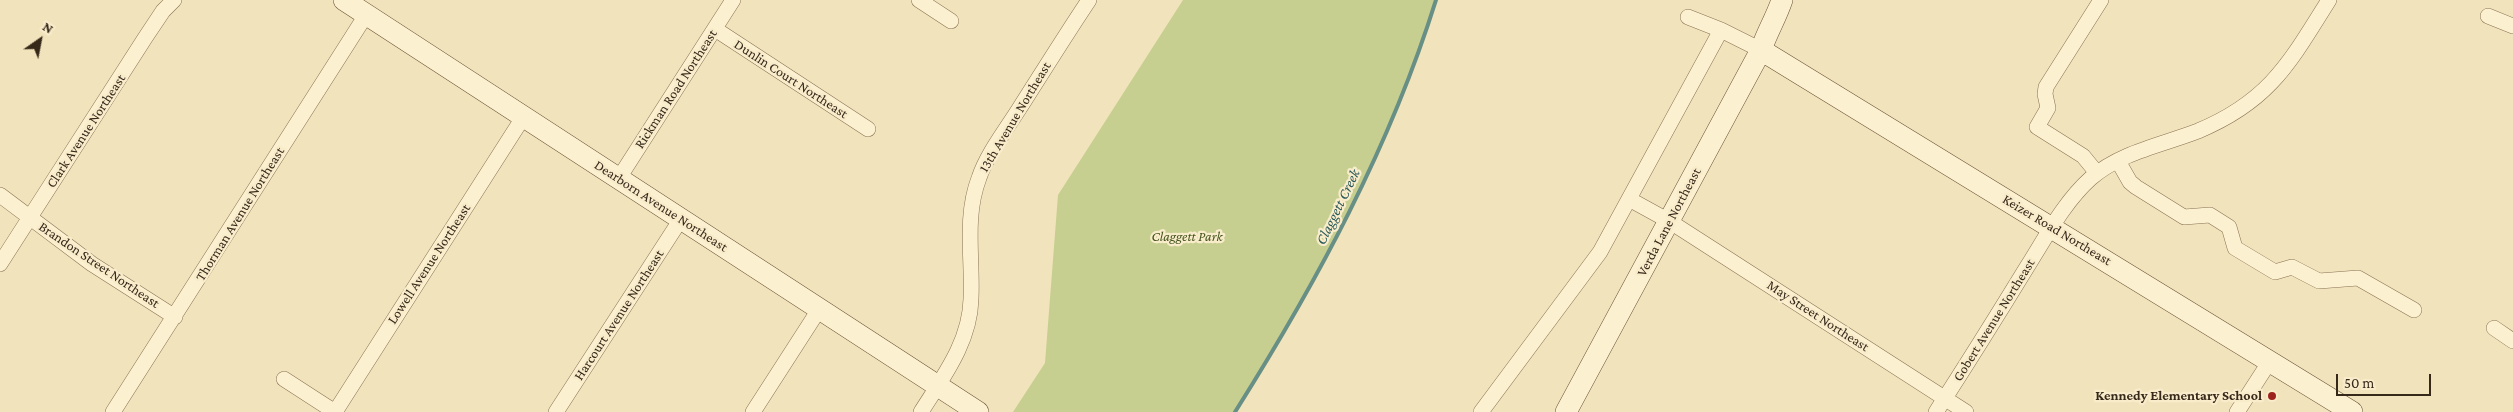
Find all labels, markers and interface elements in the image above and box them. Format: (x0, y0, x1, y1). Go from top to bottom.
north arrow (15, 15, 65, 65)
text: N (40, 18, 57, 37)
street label: Rickman Road Northeast (631, 26, 721, 152)
street label: Dunlin Court Northeast (731, 36, 851, 122)
street label: 13th Avenue Northeast (975, 59, 1055, 175)
street label: Clark Avenue Northeast (43, 71, 129, 191)
street label: Thorman Avenue Northeast (192, 144, 288, 284)
street label: Dearborn Avenue Northeast (591, 156, 731, 256)
street label: Verda Lane Northeast (1633, 165, 1705, 279)
water label: Claggett Creek (1312, 166, 1364, 248)
street label: Keizer Road Northeast (1999, 191, 2115, 269)
street label: Lowell Avenue Northeast (384, 201, 474, 327)
street label: Brandon Street Northeast (35, 218, 163, 312)
park label: Claggett Park (1151, 229, 1223, 245)
street label: Harcourt Avenue Northeast (570, 246, 668, 384)
street label: Gobert Avenue Northeast (1949, 256, 2039, 384)
street label: May Street Northeast (1764, 277, 1872, 355)
scale bar (2338, 364, 2433, 396)
text: 50 m (2344, 375, 2374, 391)
place label: Kennedy Elementary School (2095, 388, 2262, 404)
marker: Kennedy Elementary School (2266, 390, 2278, 402)

